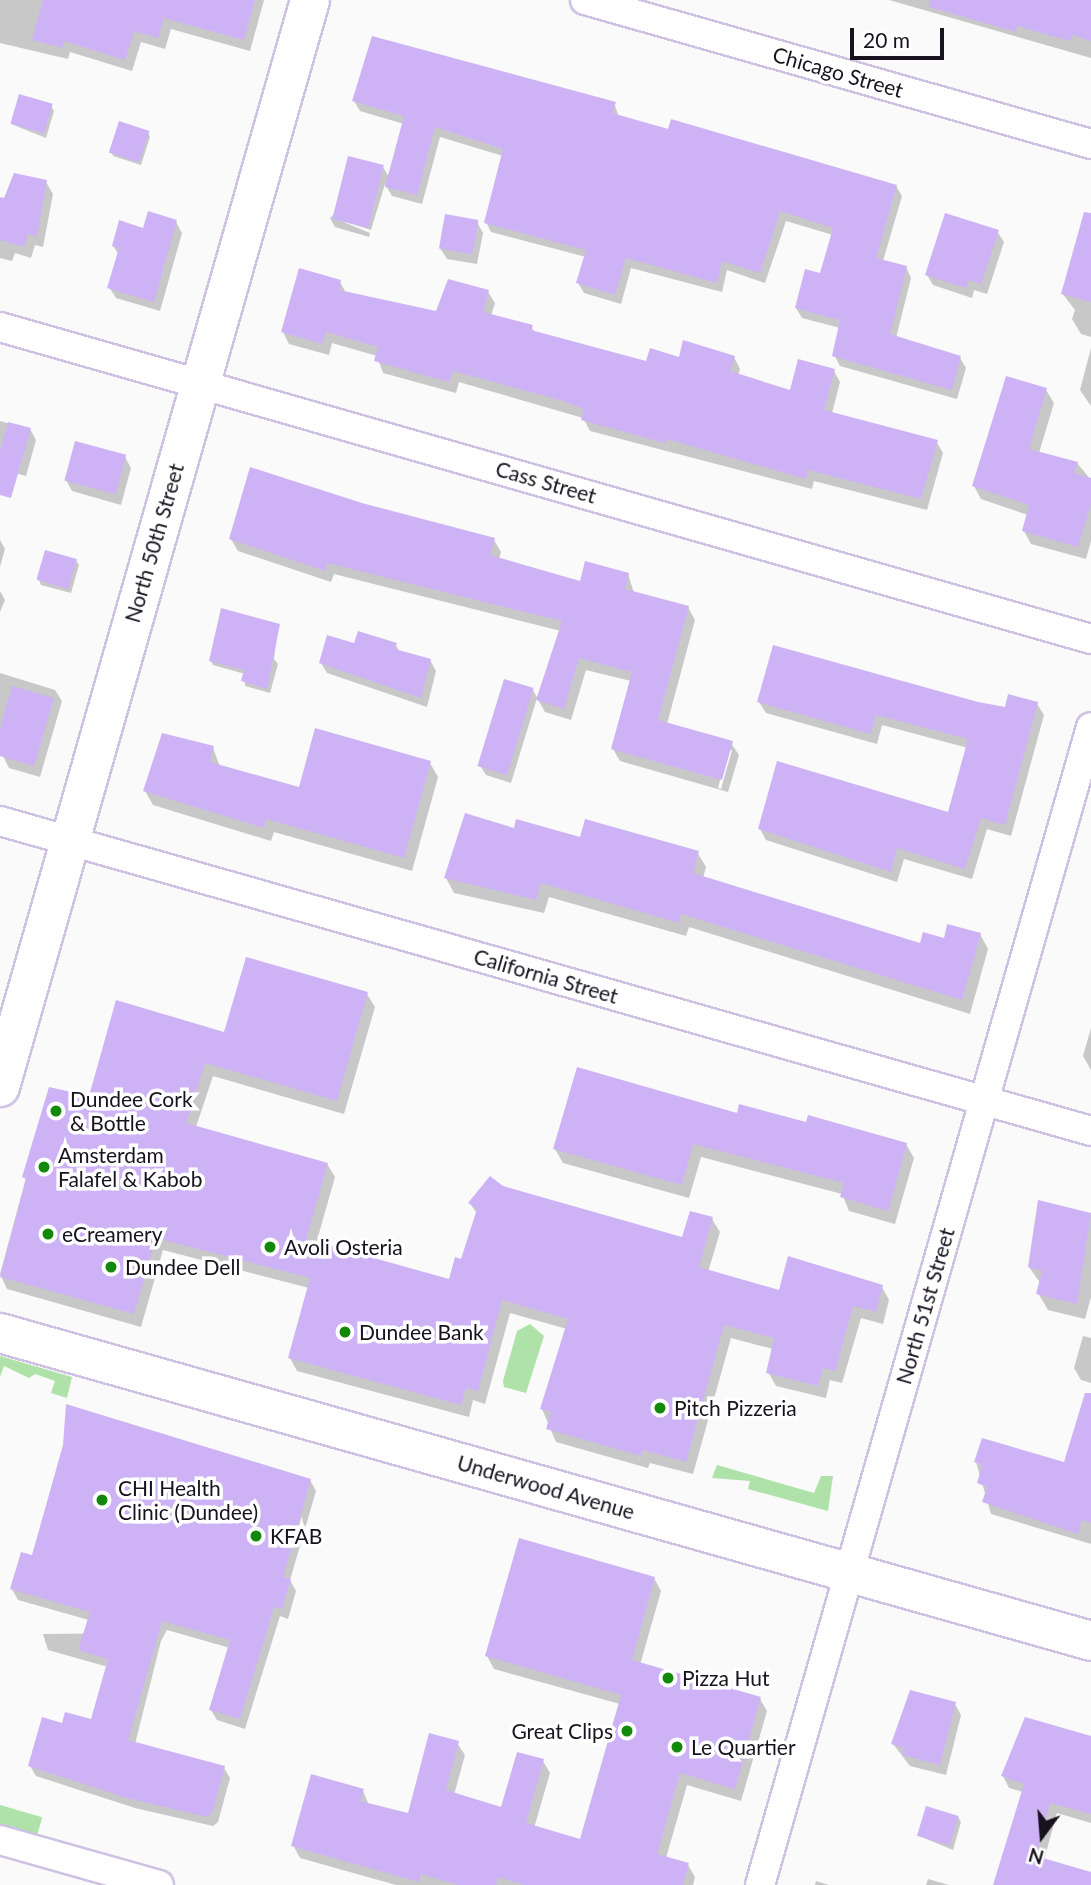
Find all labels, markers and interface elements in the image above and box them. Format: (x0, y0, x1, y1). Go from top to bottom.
scale bar (853, 14, 948, 58)
text: 20 m (863, 27, 910, 52)
street label: Chicago Street (770, 41, 906, 103)
street label: Cass Street (493, 456, 599, 508)
street label: North 50th Street (119, 461, 189, 625)
street label: California Street (471, 943, 621, 1009)
place label: Dundee Cork & Bottle (70, 1086, 193, 1136)
marker: Dundee Cork & Bottle (48, 1103, 64, 1119)
place label: Amsterdam Falafel & Kabob (58, 1142, 203, 1192)
marker: Amsterdam Falafel & Kabob (36, 1159, 52, 1175)
place label: eCreamery (62, 1221, 163, 1247)
street label: North 51st Street (891, 1225, 959, 1387)
marker: eCreamery (40, 1226, 56, 1242)
place label: Avoli Osteria (284, 1234, 403, 1260)
marker: Avoli Osteria (262, 1239, 278, 1255)
place label: Dundee Dell (125, 1254, 240, 1280)
marker: Dundee Dell (103, 1259, 119, 1275)
place label: Dundee Bank (359, 1319, 484, 1345)
marker: Dundee Bank (337, 1324, 353, 1340)
place label: Pitch Pizzeria (674, 1395, 797, 1421)
marker: Pitch Pizzeria (652, 1400, 668, 1416)
street label: Underwood Avenue (454, 1450, 638, 1524)
place label: CHI Health Clinic (Dundee) (118, 1475, 258, 1525)
marker: CHI Health Clinic (Dundee) (92, 1490, 112, 1510)
place label: KFAB (270, 1523, 322, 1549)
marker: KFAB (248, 1528, 264, 1544)
place label: Pizza Hut (682, 1665, 769, 1691)
marker: Pizza Hut (660, 1670, 676, 1686)
place label: Great Clips (511, 1718, 613, 1744)
marker: Great Clips (619, 1723, 635, 1739)
place label: Le Quartier (691, 1734, 796, 1760)
marker: Le Quartier (669, 1739, 685, 1755)
north arrow (1007, 1801, 1077, 1871)
text: N (1026, 1844, 1046, 1870)

